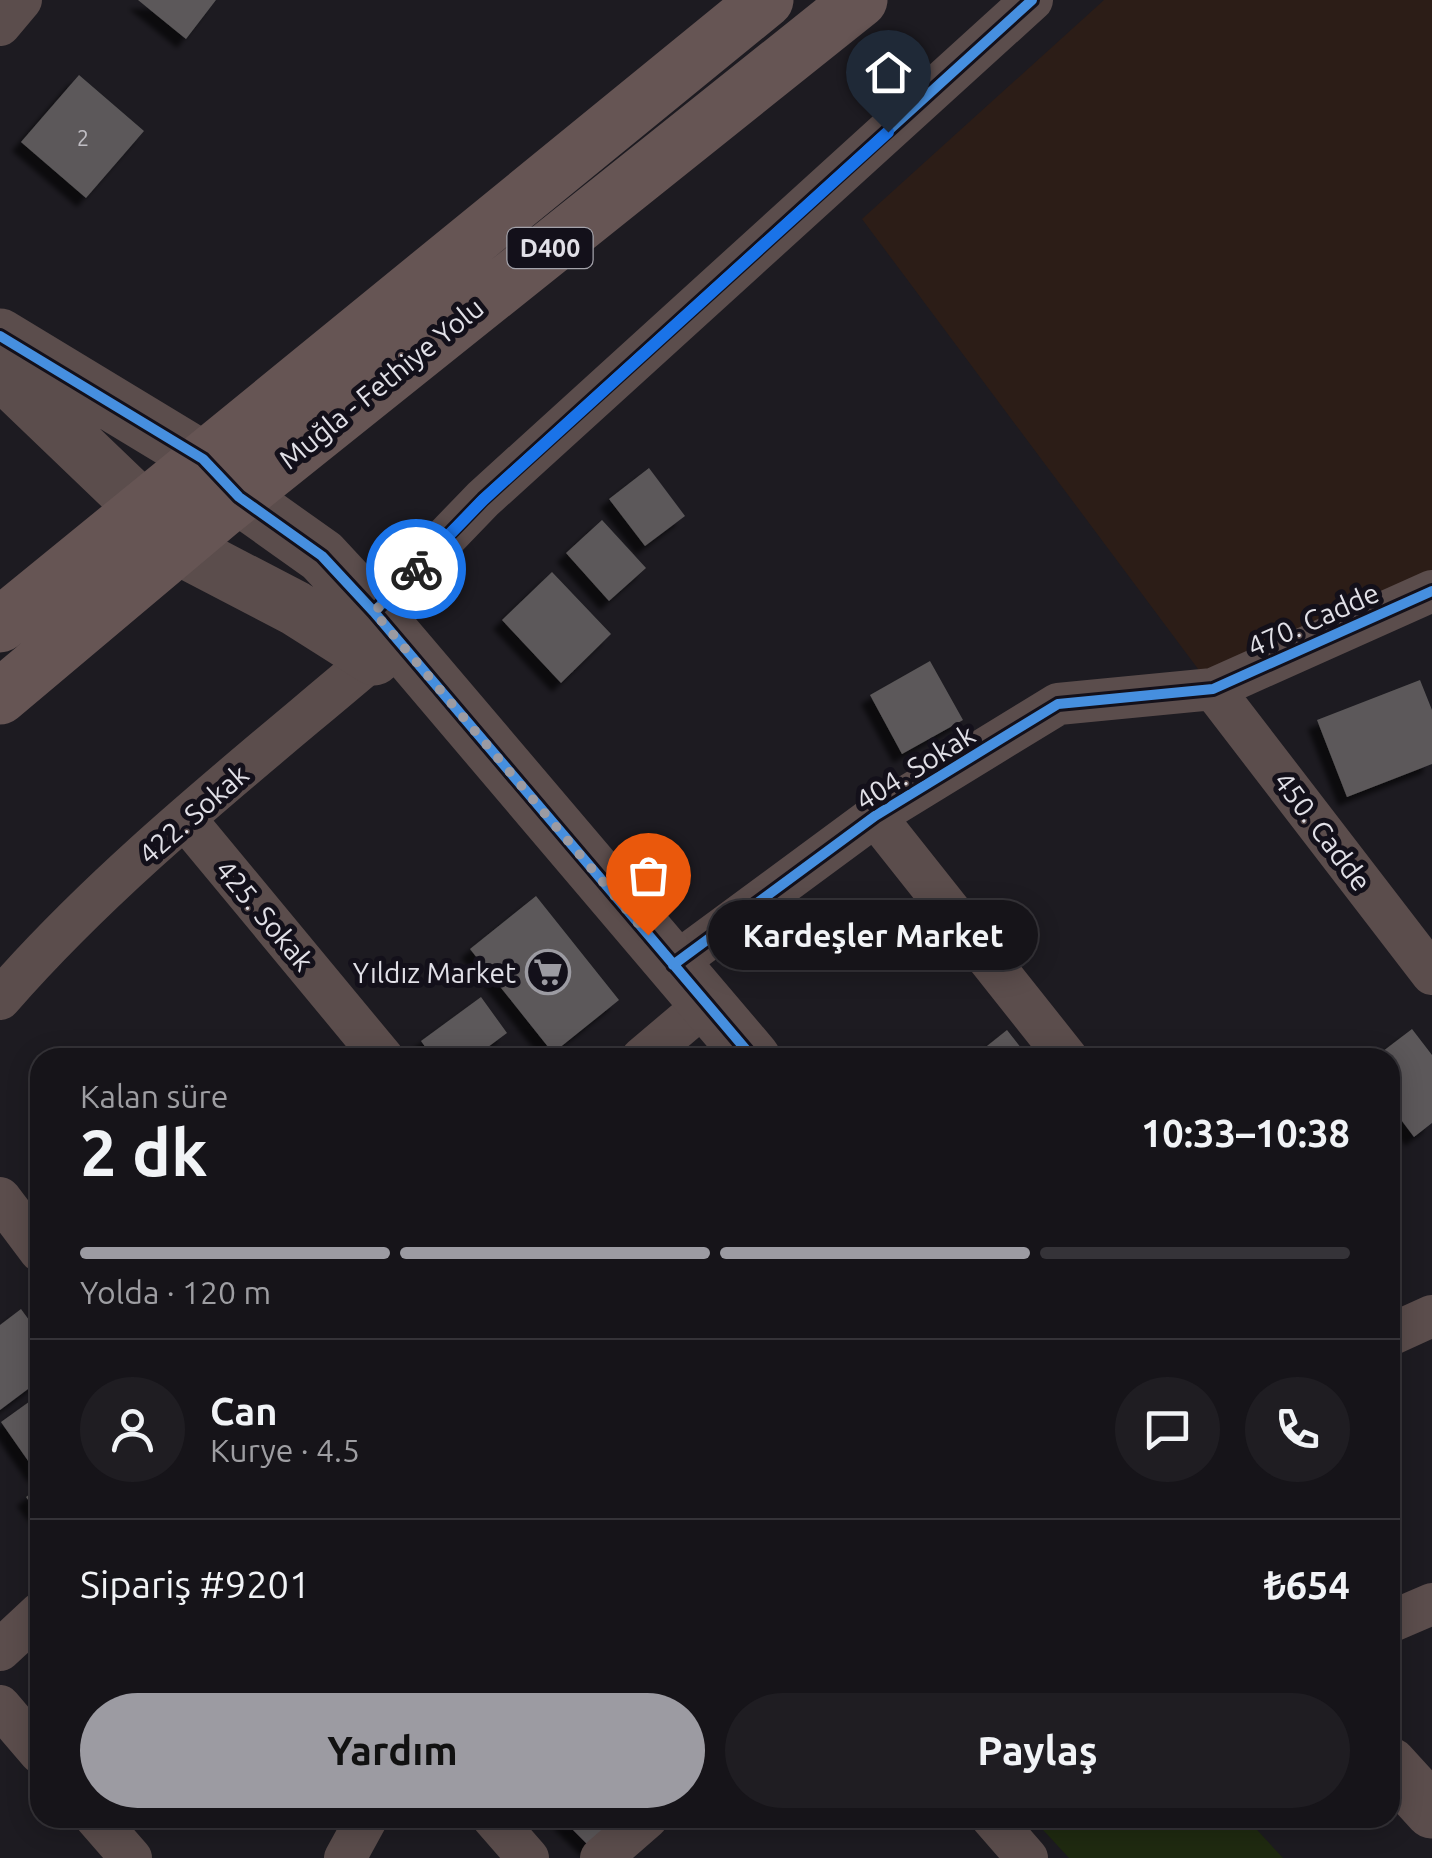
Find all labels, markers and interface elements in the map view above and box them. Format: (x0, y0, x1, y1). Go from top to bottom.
pin (846, 30, 931, 133)
icon: home (861, 45, 916, 100)
house number: 2 (77, 125, 89, 150)
road number: D400 (508, 228, 592, 268)
street label: Muğla - Fethiye Yolu (273, 291, 489, 475)
courier (366, 519, 466, 619)
icon: bike (389, 542, 444, 597)
street label: 470. Cadde (1243, 576, 1383, 662)
street label: 404. Sokak (850, 718, 980, 816)
street label: 422. Sokak (132, 758, 254, 870)
street label: 450. Cadde (1268, 766, 1378, 896)
pin (606, 833, 691, 936)
icon: bag (621, 848, 676, 903)
street label: 425. Sokak (210, 854, 320, 976)
callout: Kardeşler Market (708, 900, 1038, 970)
text: Kardeşler Market (742, 917, 1004, 953)
supermarket icon: Yıldız Market (525, 949, 571, 995)
place label: Yıldız Market (353, 957, 516, 988)
text: Kalan süre (80, 1078, 228, 1114)
text: 10:33–10:38 (1141, 1112, 1350, 1154)
text: 2 dk (80, 1115, 207, 1188)
text: Yolda · 120 m (80, 1274, 271, 1310)
button: person (80, 1377, 185, 1482)
button: chat (1115, 1377, 1220, 1482)
button: phone (1245, 1377, 1350, 1482)
text: Can (210, 1390, 277, 1432)
text: Kurye · 4.5 (210, 1432, 360, 1468)
text: Sipariş #9201 (80, 1563, 310, 1605)
text: ₺654 (1264, 1564, 1350, 1606)
button: Yardım (80, 1693, 705, 1808)
button: Paylaş (725, 1693, 1350, 1808)

